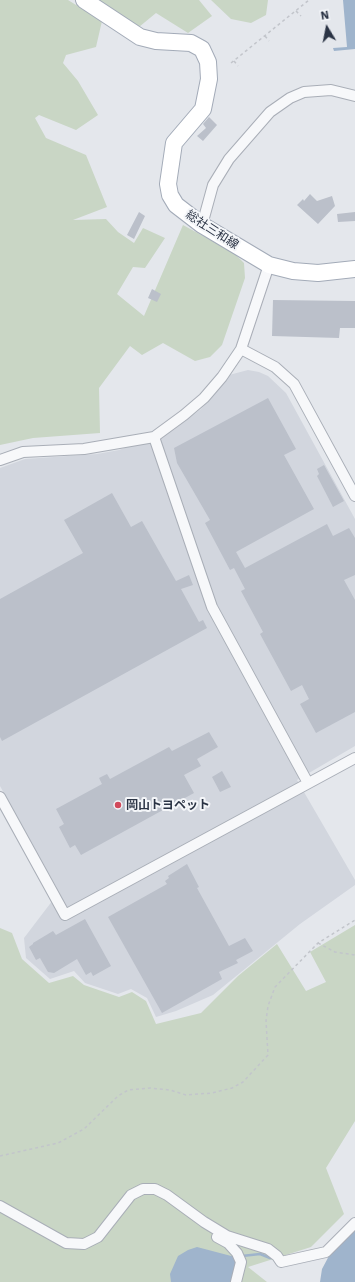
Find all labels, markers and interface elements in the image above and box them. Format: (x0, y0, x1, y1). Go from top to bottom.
north arrow (307, 8, 347, 48)
text: N (320, 9, 330, 23)
street label: 総社三和線 (183, 208, 241, 252)
place label: 岡山トヨペット (126, 798, 210, 812)
marker: 岡山トヨペット (113, 800, 123, 810)

